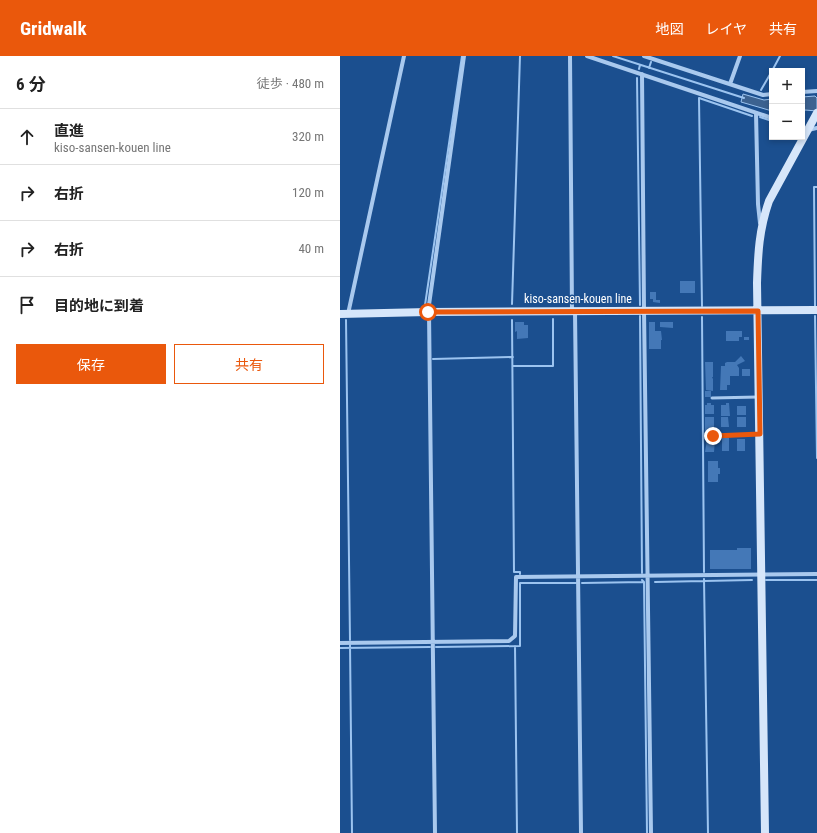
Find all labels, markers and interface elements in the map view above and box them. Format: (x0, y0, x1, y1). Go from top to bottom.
text: Gridwalk (20, 17, 86, 40)
text: 地図 (655, 21, 683, 37)
text: レイヤ (705, 21, 747, 37)
text: 共有 (769, 21, 797, 37)
map controls (769, 68, 805, 140)
button: + (769, 68, 805, 104)
text: 6 分 (16, 74, 46, 94)
text: 徒歩 · 480 m (257, 76, 324, 91)
button: − (769, 104, 805, 140)
text: 直進 (54, 122, 84, 140)
icon: ahead (16, 126, 38, 148)
text: 320 m (292, 129, 324, 144)
text: kiso-sansen-kouen line (54, 140, 171, 155)
icon: right (16, 182, 38, 204)
text: 右折 (54, 185, 84, 203)
text: 120 m (292, 185, 324, 200)
icon: right (16, 238, 38, 260)
text: 右折 (54, 241, 84, 259)
text: 40 m (298, 241, 324, 256)
street label: kiso-sansen-kouen line (524, 292, 632, 306)
icon: arrive (16, 294, 38, 316)
text: 目的地に到着 (54, 297, 144, 315)
route start (419, 303, 437, 321)
button: 保存 (16, 344, 166, 384)
button: 共有 (174, 344, 324, 384)
route end (704, 427, 722, 445)

